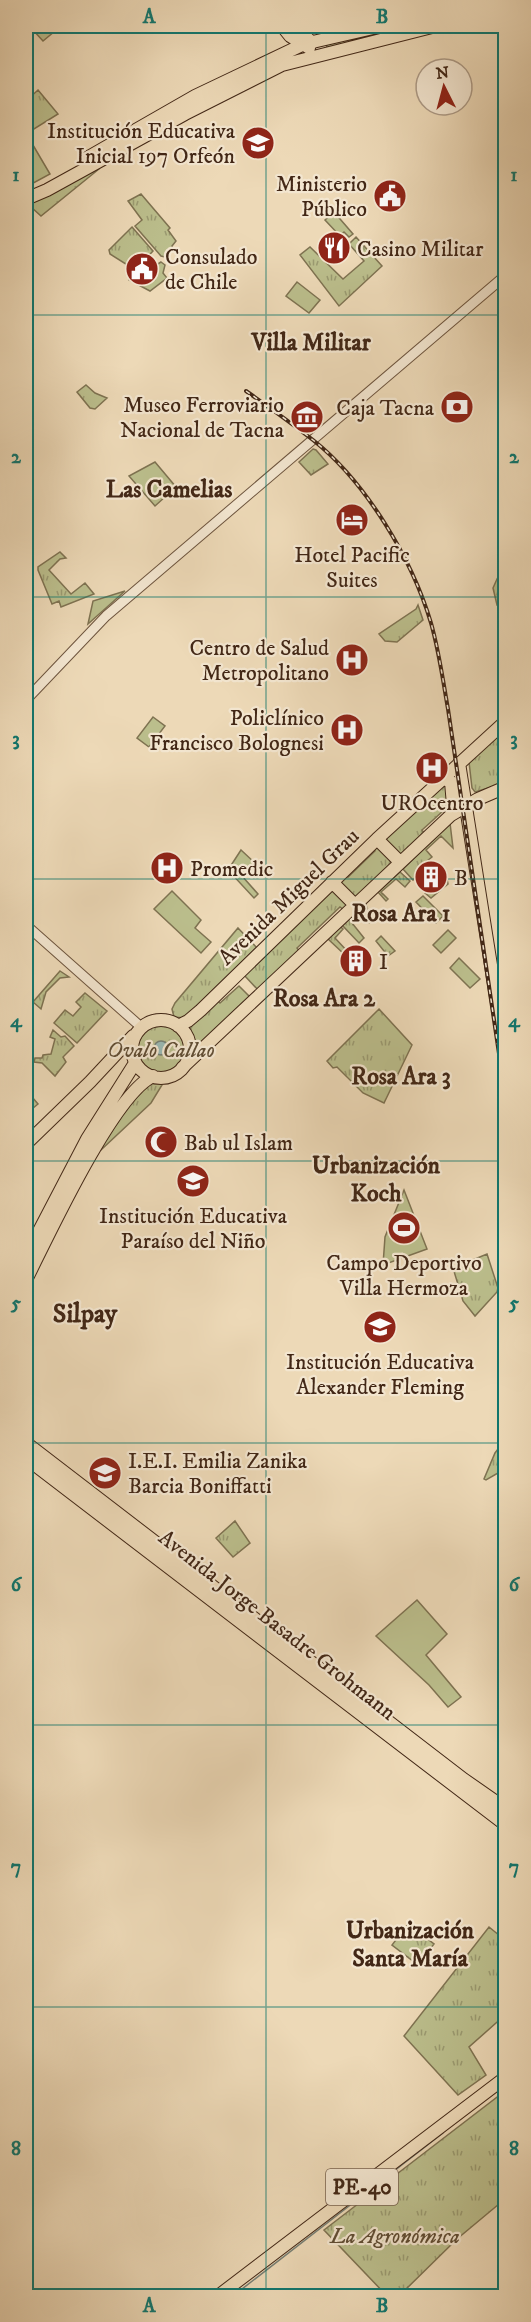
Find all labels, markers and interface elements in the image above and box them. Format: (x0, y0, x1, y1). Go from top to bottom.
text: A (142, 5, 157, 30)
text: B (376, 5, 388, 30)
north arrow (414, 57, 474, 117)
text: N (435, 62, 450, 84)
place label: Institución Educativa Inicial 197 Orfeón (47, 118, 236, 170)
school or university icon: Institución Educativa Inicial 197 Orfeón (240, 125, 276, 161)
text: 1 (12, 163, 20, 188)
text: 1 (510, 163, 518, 188)
place label: Ministerio Público (276, 171, 367, 223)
public building icon: Ministerio Público (372, 178, 408, 214)
restaurant icon: Casino Militar (316, 230, 352, 266)
place label: Casino Militar (357, 236, 484, 263)
place label: Consulado de Chile (165, 244, 257, 296)
public building icon: Consulado de Chile (124, 251, 160, 287)
district label: Villa Militar (250, 328, 372, 358)
bank icon: Caja Tacna (439, 389, 475, 425)
place label: Museo Ferroviario Nacional de Tacna (120, 392, 285, 444)
place label: Caja Tacna (336, 395, 435, 422)
museum icon: Museo Ferroviario Nacional de Tacna (289, 399, 325, 435)
text: 2 (11, 445, 22, 470)
text: 2 (509, 445, 520, 470)
district label: Las Camelias (106, 475, 232, 505)
hotel icon: Hotel Pacific Suites (334, 502, 370, 538)
place label: Hotel Pacific Suites (294, 542, 410, 594)
place label: Centro de Salud Metropolitano (189, 635, 329, 687)
hospital icon: Centro de Salud Metropolitano (334, 642, 370, 678)
place label: Policlínico Francisco Bolognesi (149, 705, 324, 757)
hospital icon: Policlínico Francisco Bolognesi (329, 712, 365, 748)
text: 3 (12, 727, 20, 752)
text: 3 (510, 727, 518, 752)
hospital icon: UROcentro (414, 750, 450, 786)
place label: UROcentro (381, 790, 483, 817)
street label: Avenida Miguel Grau (213, 823, 365, 971)
hospital icon: Promedic (149, 850, 185, 886)
place label: Promedic (190, 856, 273, 883)
building icon: B (413, 859, 449, 895)
place label: B (454, 865, 468, 892)
district label: Rosa Ara 1 (351, 899, 451, 929)
building icon: I (338, 943, 374, 979)
place label: I (379, 949, 388, 976)
district label: Rosa Ara 2 (273, 984, 376, 1014)
text: 4 (10, 1009, 23, 1034)
text: 4 (508, 1009, 521, 1034)
park label: Óvalo Callao (107, 1037, 215, 1064)
district label: Rosa Ara 3 (351, 1062, 451, 1092)
mosque icon: Bab ul Islam (143, 1124, 179, 1160)
place label: Bab ul Islam (184, 1130, 293, 1157)
district label: Urbanización Koch (312, 1151, 441, 1209)
school or university icon: Institución Educativa Paraíso del Niño (175, 1163, 211, 1199)
place label: Institución Educativa Paraíso del Niño (99, 1203, 288, 1255)
sports icon: Campo Deportivo Villa Hermoza (386, 1210, 422, 1246)
place label: Campo Deportivo Villa Hermoza (326, 1250, 482, 1302)
text: 5 (10, 1291, 21, 1316)
text: 5 (508, 1291, 519, 1316)
district label: Silpay (53, 1298, 118, 1331)
school or university icon: Institución Educativa Alexander Fleming (362, 1309, 398, 1345)
place label: Institución Educativa Alexander Fleming (286, 1349, 475, 1401)
place label: I.E.I. Emilia Zanika Barcia Boniffatti (128, 1448, 308, 1500)
school or university icon: I.E.I. Emilia Zanika Barcia Boniffatti (87, 1455, 123, 1491)
street label: Avenida Jorge Basadre Grohmann (153, 1524, 402, 1727)
text: 6 (11, 1573, 23, 1598)
text: 6 (509, 1573, 521, 1598)
text: 7 (11, 1855, 21, 1880)
text: 7 (509, 1855, 519, 1880)
district label: Urbanización Santa María (346, 1916, 475, 1974)
text: 8 (11, 2137, 21, 2162)
text: 8 (509, 2137, 519, 2162)
road number: PE-40 (326, 2169, 398, 2205)
park label: La Agronómica (328, 2223, 460, 2250)
text: A (142, 2294, 157, 2319)
text: B (376, 2294, 388, 2319)

